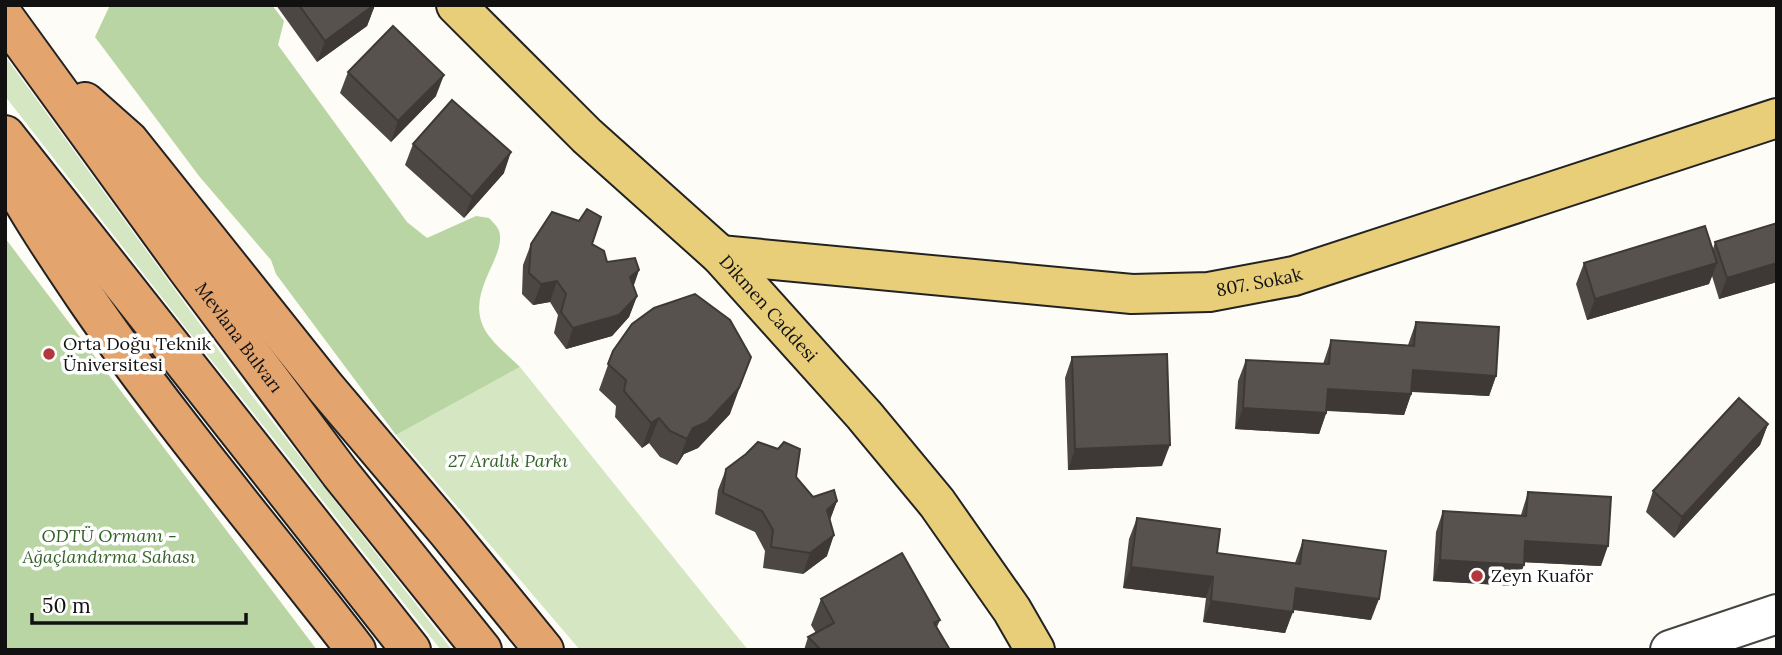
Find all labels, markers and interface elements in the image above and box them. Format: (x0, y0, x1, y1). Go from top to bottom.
street label: Dikmen Caddesi (715, 250, 823, 367)
street label: 807. Sokak (1214, 262, 1305, 301)
street label: Mevlana Bulvarı (190, 278, 288, 397)
place label: Orta Doğu Teknik Üniversitesi (63, 332, 212, 376)
marker: Orta Doğu Teknik Üniversitesi (41, 346, 57, 362)
park label: 27 Aralık Parkı (448, 449, 568, 472)
park label: ODTÜ Ormanı - Ağaçlandırma Sahası (21, 524, 196, 568)
place label: Zeyn Kuaför (1491, 564, 1593, 587)
marker: Zeyn Kuaför (1469, 568, 1485, 584)
scale bar (32, 582, 245, 626)
text: 50 m (42, 592, 91, 619)

